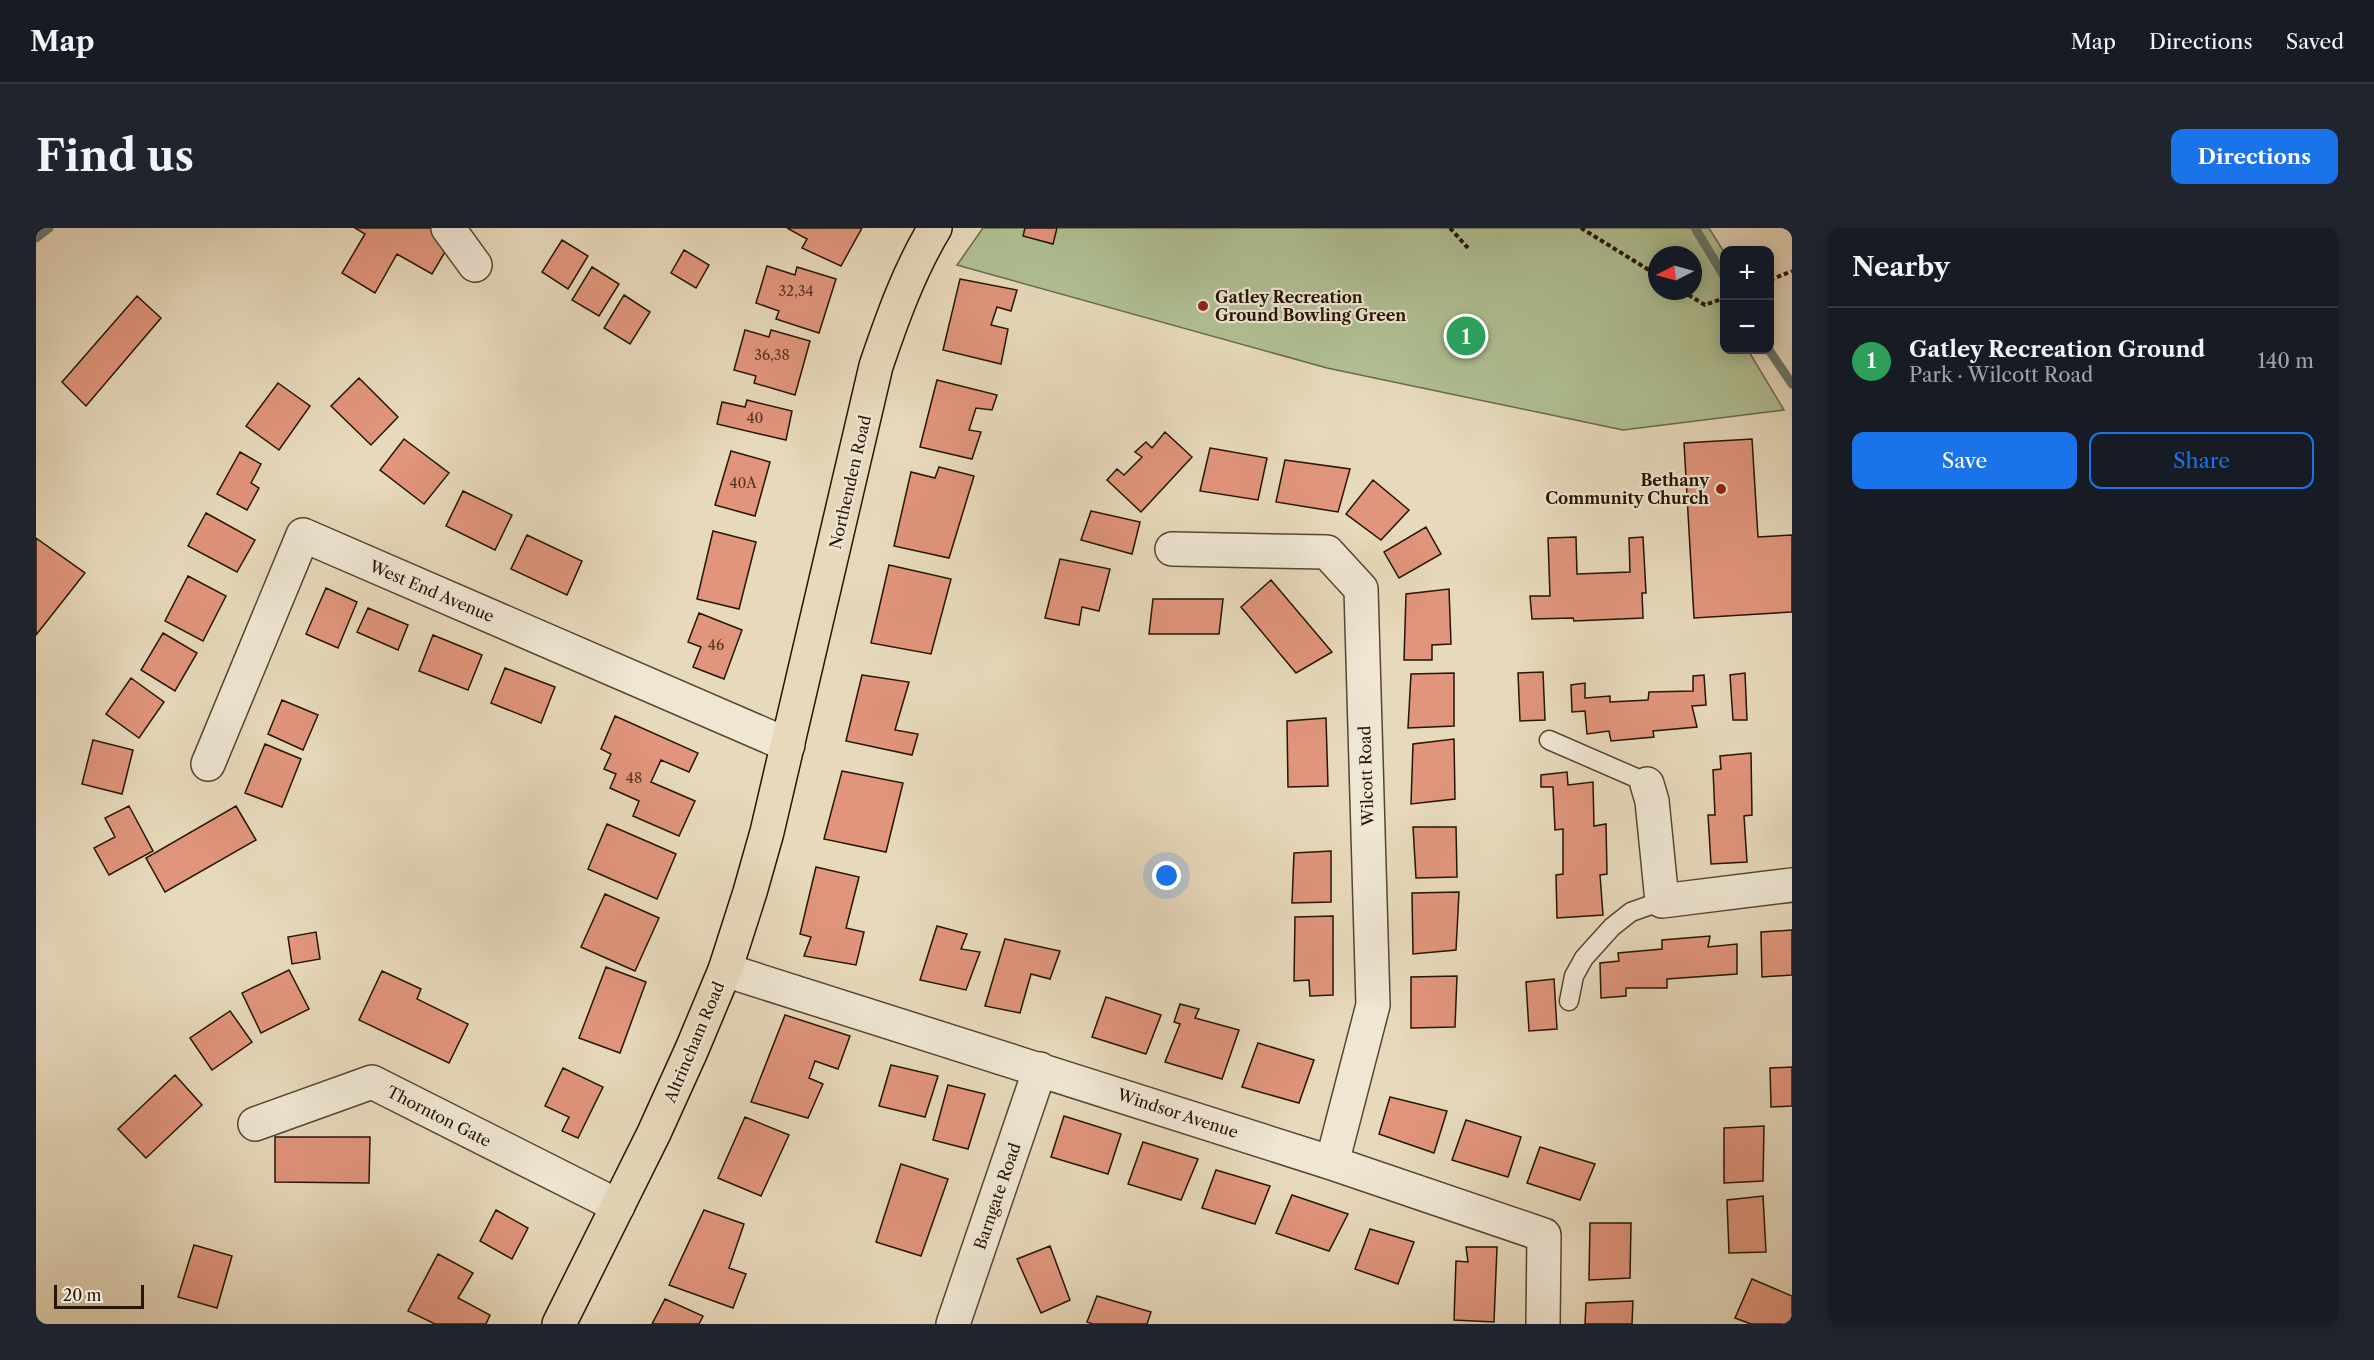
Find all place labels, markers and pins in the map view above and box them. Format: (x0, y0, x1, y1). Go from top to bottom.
place label: Gatley Recreation Ground Bowling Green (1215, 287, 1406, 325)
marker: Gatley Recreation Ground Bowling Green (1196, 299, 1210, 313)
pin: 1 (1446, 314, 1486, 358)
place label: Bethany Community Church (1545, 470, 1710, 508)
marker: Bethany Community Church (1714, 482, 1728, 496)

